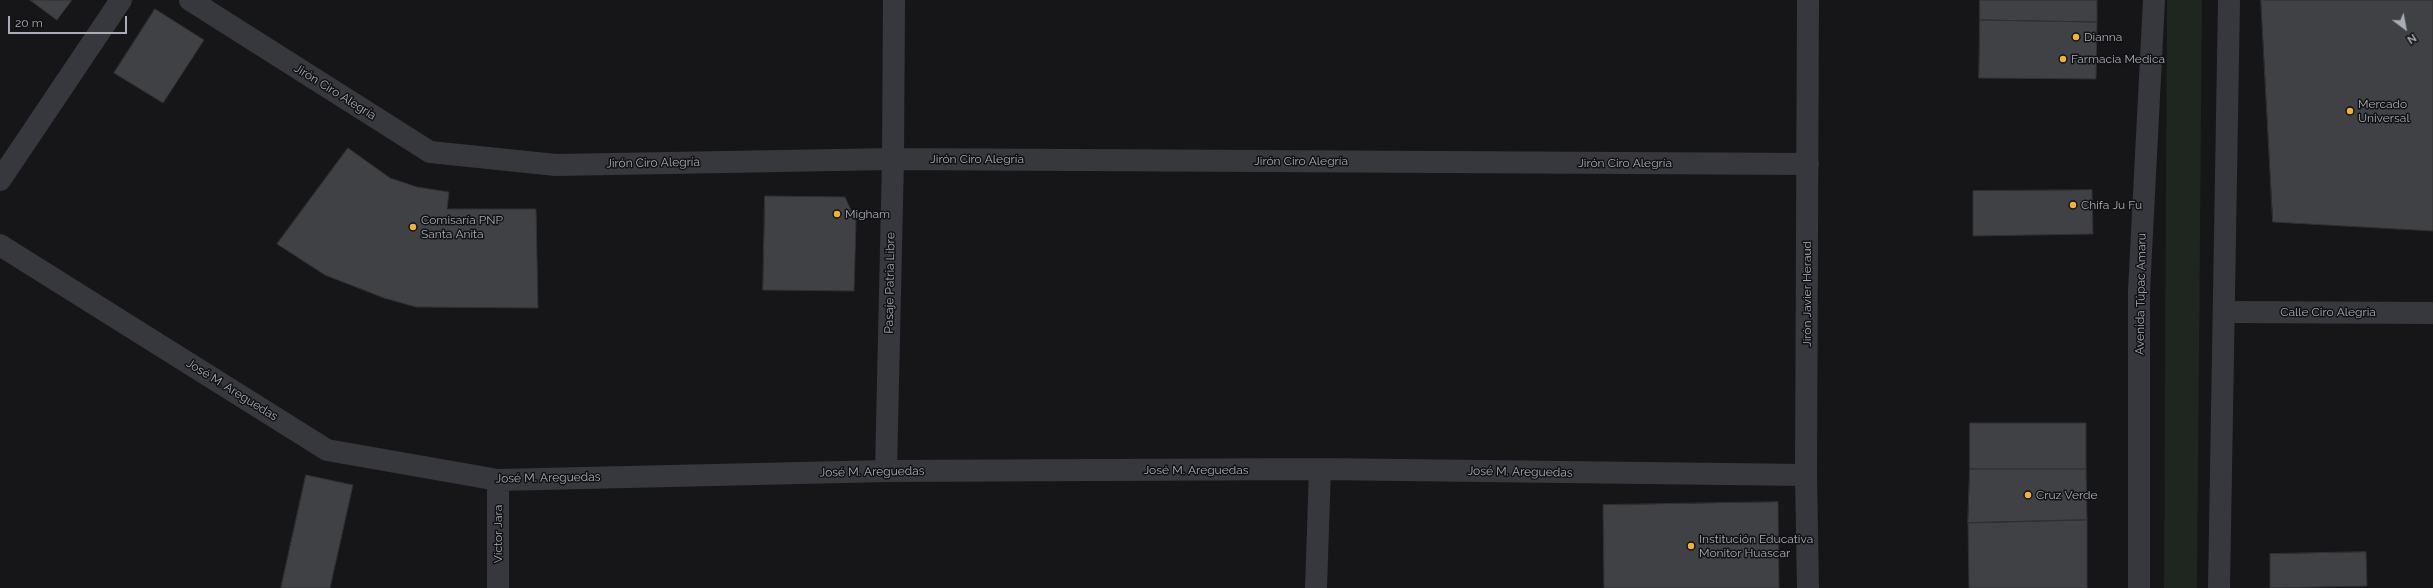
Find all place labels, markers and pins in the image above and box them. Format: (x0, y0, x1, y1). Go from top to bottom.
place label: Dianna (2084, 30, 2122, 44)
marker: Dianna (2071, 32, 2081, 42)
place label: Farmacia Medica (2071, 52, 2165, 66)
marker: Farmacia Medica (2058, 54, 2068, 64)
place label: Mercado Universal (2358, 97, 2410, 125)
marker: Mercado Universal (2345, 106, 2355, 116)
place label: Chifa Ju Fu (2081, 198, 2142, 212)
marker: Chifa Ju Fu (2068, 200, 2078, 210)
place label: Migham (845, 207, 890, 221)
marker: Migham (832, 209, 842, 219)
place label: Comisaría PNP Santa Anita (421, 213, 503, 241)
marker: Comisaría PNP Santa Anita (408, 222, 418, 232)
place label: Cruz Verde (2036, 488, 2097, 502)
marker: Cruz Verde (2023, 490, 2033, 500)
place label: Institución Educativa Monitor Huascar (1699, 532, 1813, 560)
marker: Institución Educativa Monitor Huascar (1686, 541, 1696, 551)

